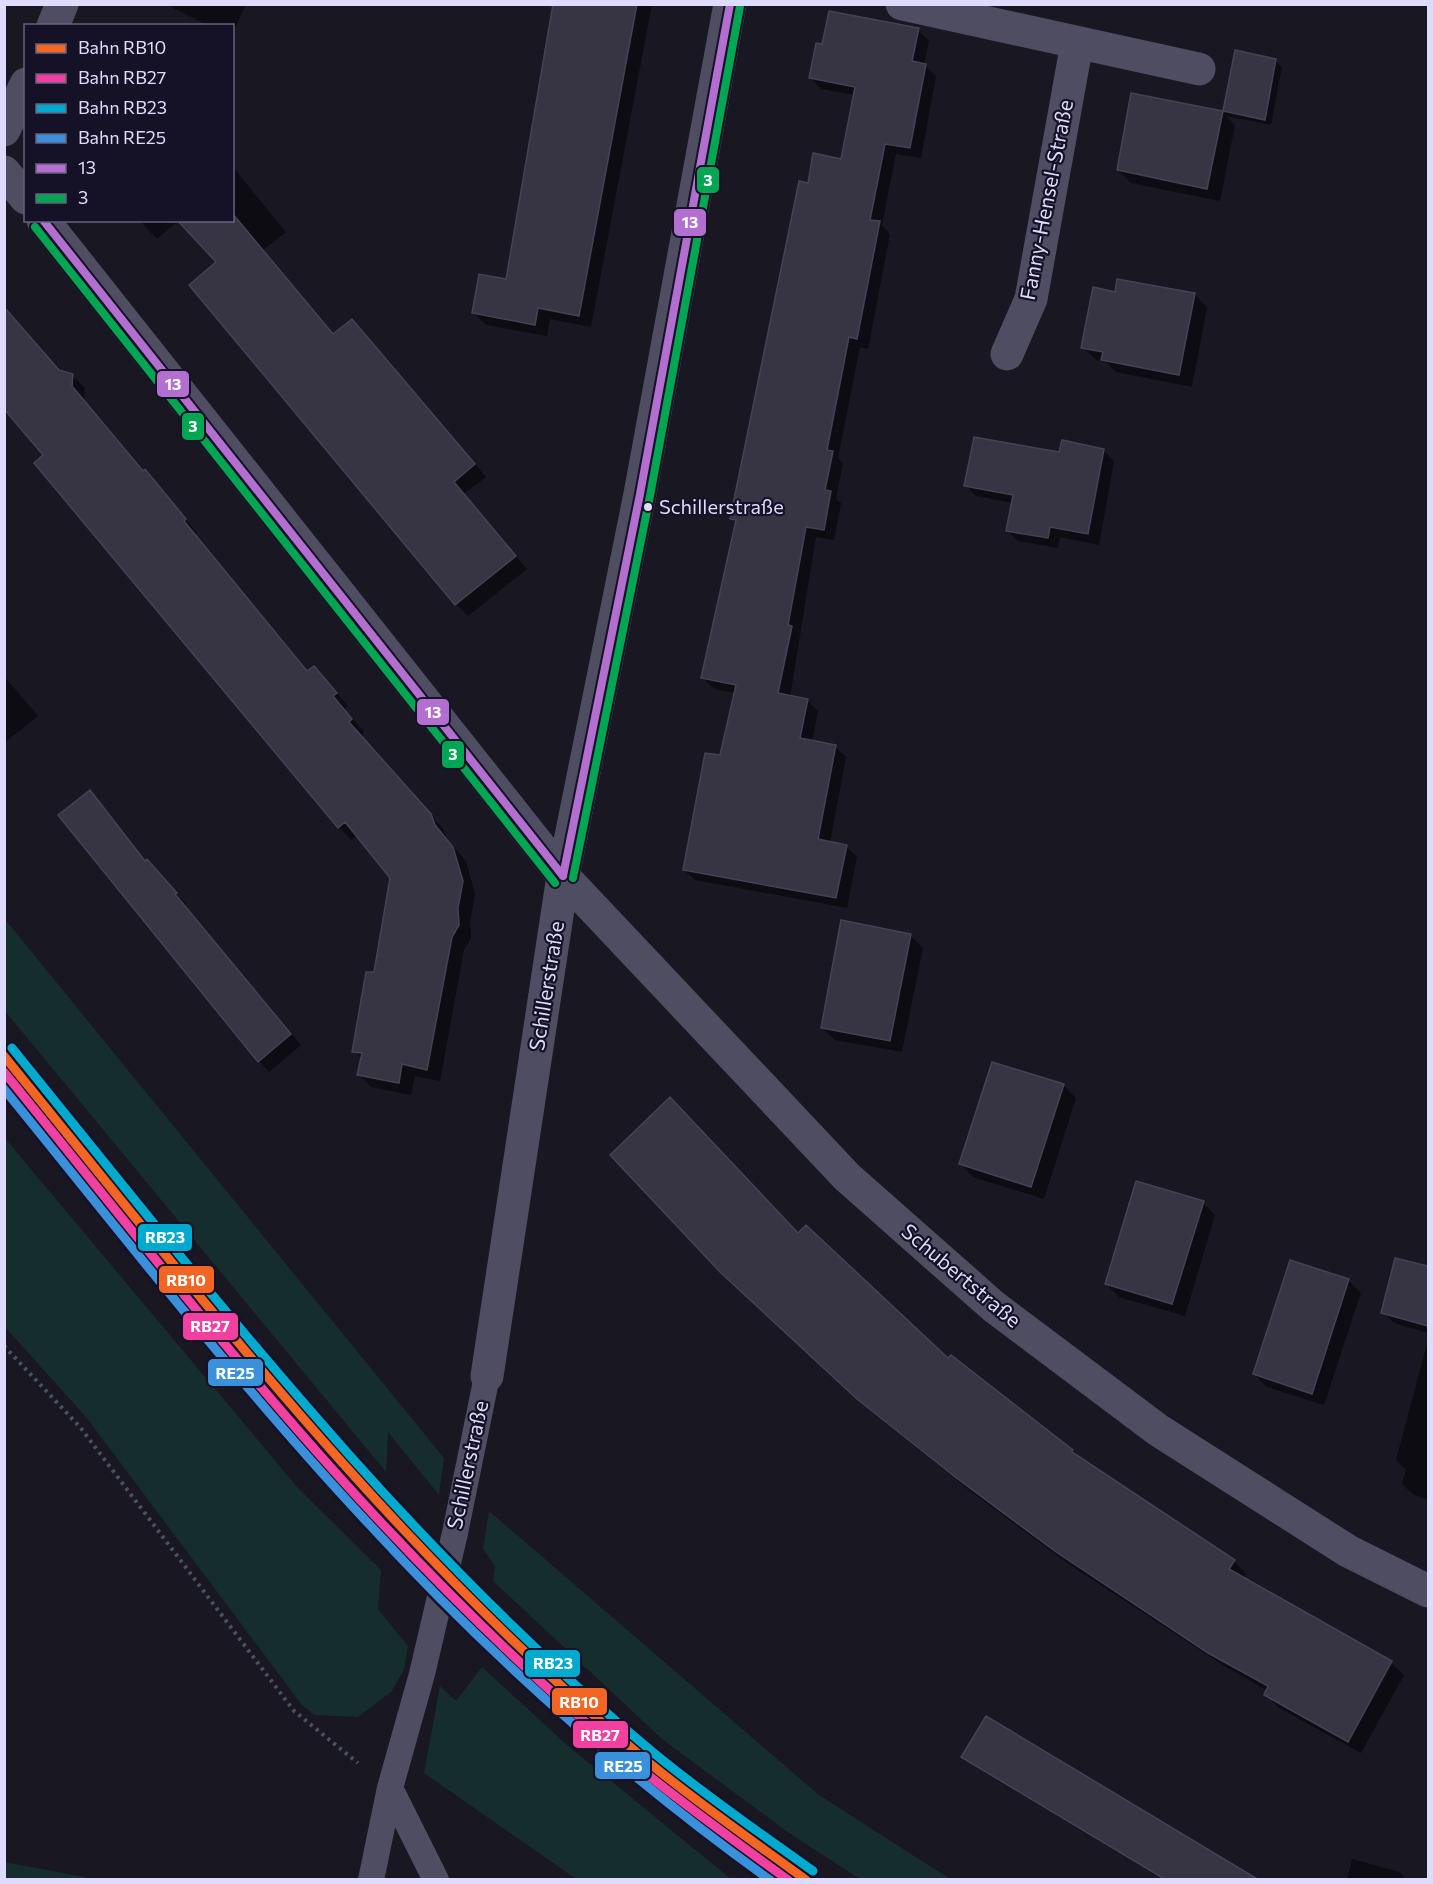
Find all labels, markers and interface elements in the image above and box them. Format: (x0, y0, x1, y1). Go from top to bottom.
legend (24, 24, 234, 222)
text: Bahn RB10 (78, 36, 166, 58)
text: Bahn RB27 (78, 66, 166, 88)
text: Bahn RB23 (78, 96, 167, 118)
street label: Fanny-Hensel-Straße (1014, 97, 1077, 302)
text: Bahn RE25 (78, 126, 166, 148)
text: 13 (78, 156, 96, 178)
line badge: 3 (696, 166, 720, 194)
text: 3 (703, 170, 713, 189)
text: 3 (78, 186, 88, 208)
line badge: 13 (673, 208, 707, 237)
text: 13 (682, 212, 698, 231)
line badge: 13 (156, 370, 190, 398)
text: 13 (165, 374, 181, 393)
line badge: 3 (181, 412, 205, 441)
text: 3 (188, 416, 198, 435)
place label: Schillerstraße (659, 494, 784, 518)
marker: Schillerstraße (642, 501, 654, 513)
line badge: 13 (416, 698, 450, 726)
text: 13 (425, 702, 441, 721)
line badge: 3 (441, 740, 465, 769)
text: 3 (448, 744, 458, 763)
street label: Schillerstraße (523, 919, 568, 1052)
street label: Schubertstraße (897, 1218, 1027, 1332)
line badge: RB23 (137, 1223, 193, 1252)
text: RB23 (145, 1227, 185, 1246)
line badge: RB10 (158, 1265, 215, 1294)
text: RB10 (166, 1270, 206, 1289)
line badge: RB27 (182, 1312, 239, 1341)
text: RB27 (190, 1316, 230, 1335)
line badge: RE25 (207, 1358, 264, 1387)
text: RE25 (215, 1363, 255, 1382)
street label: Schillerstraße (441, 1398, 492, 1531)
line badge: RB23 (524, 1649, 581, 1678)
text: RB23 (533, 1653, 573, 1672)
line badge: RB10 (551, 1687, 608, 1716)
text: RB10 (559, 1692, 599, 1711)
line badge: RB27 (572, 1720, 629, 1749)
text: RB27 (580, 1725, 620, 1744)
line badge: RE25 (594, 1751, 651, 1780)
text: RE25 (603, 1756, 643, 1775)

